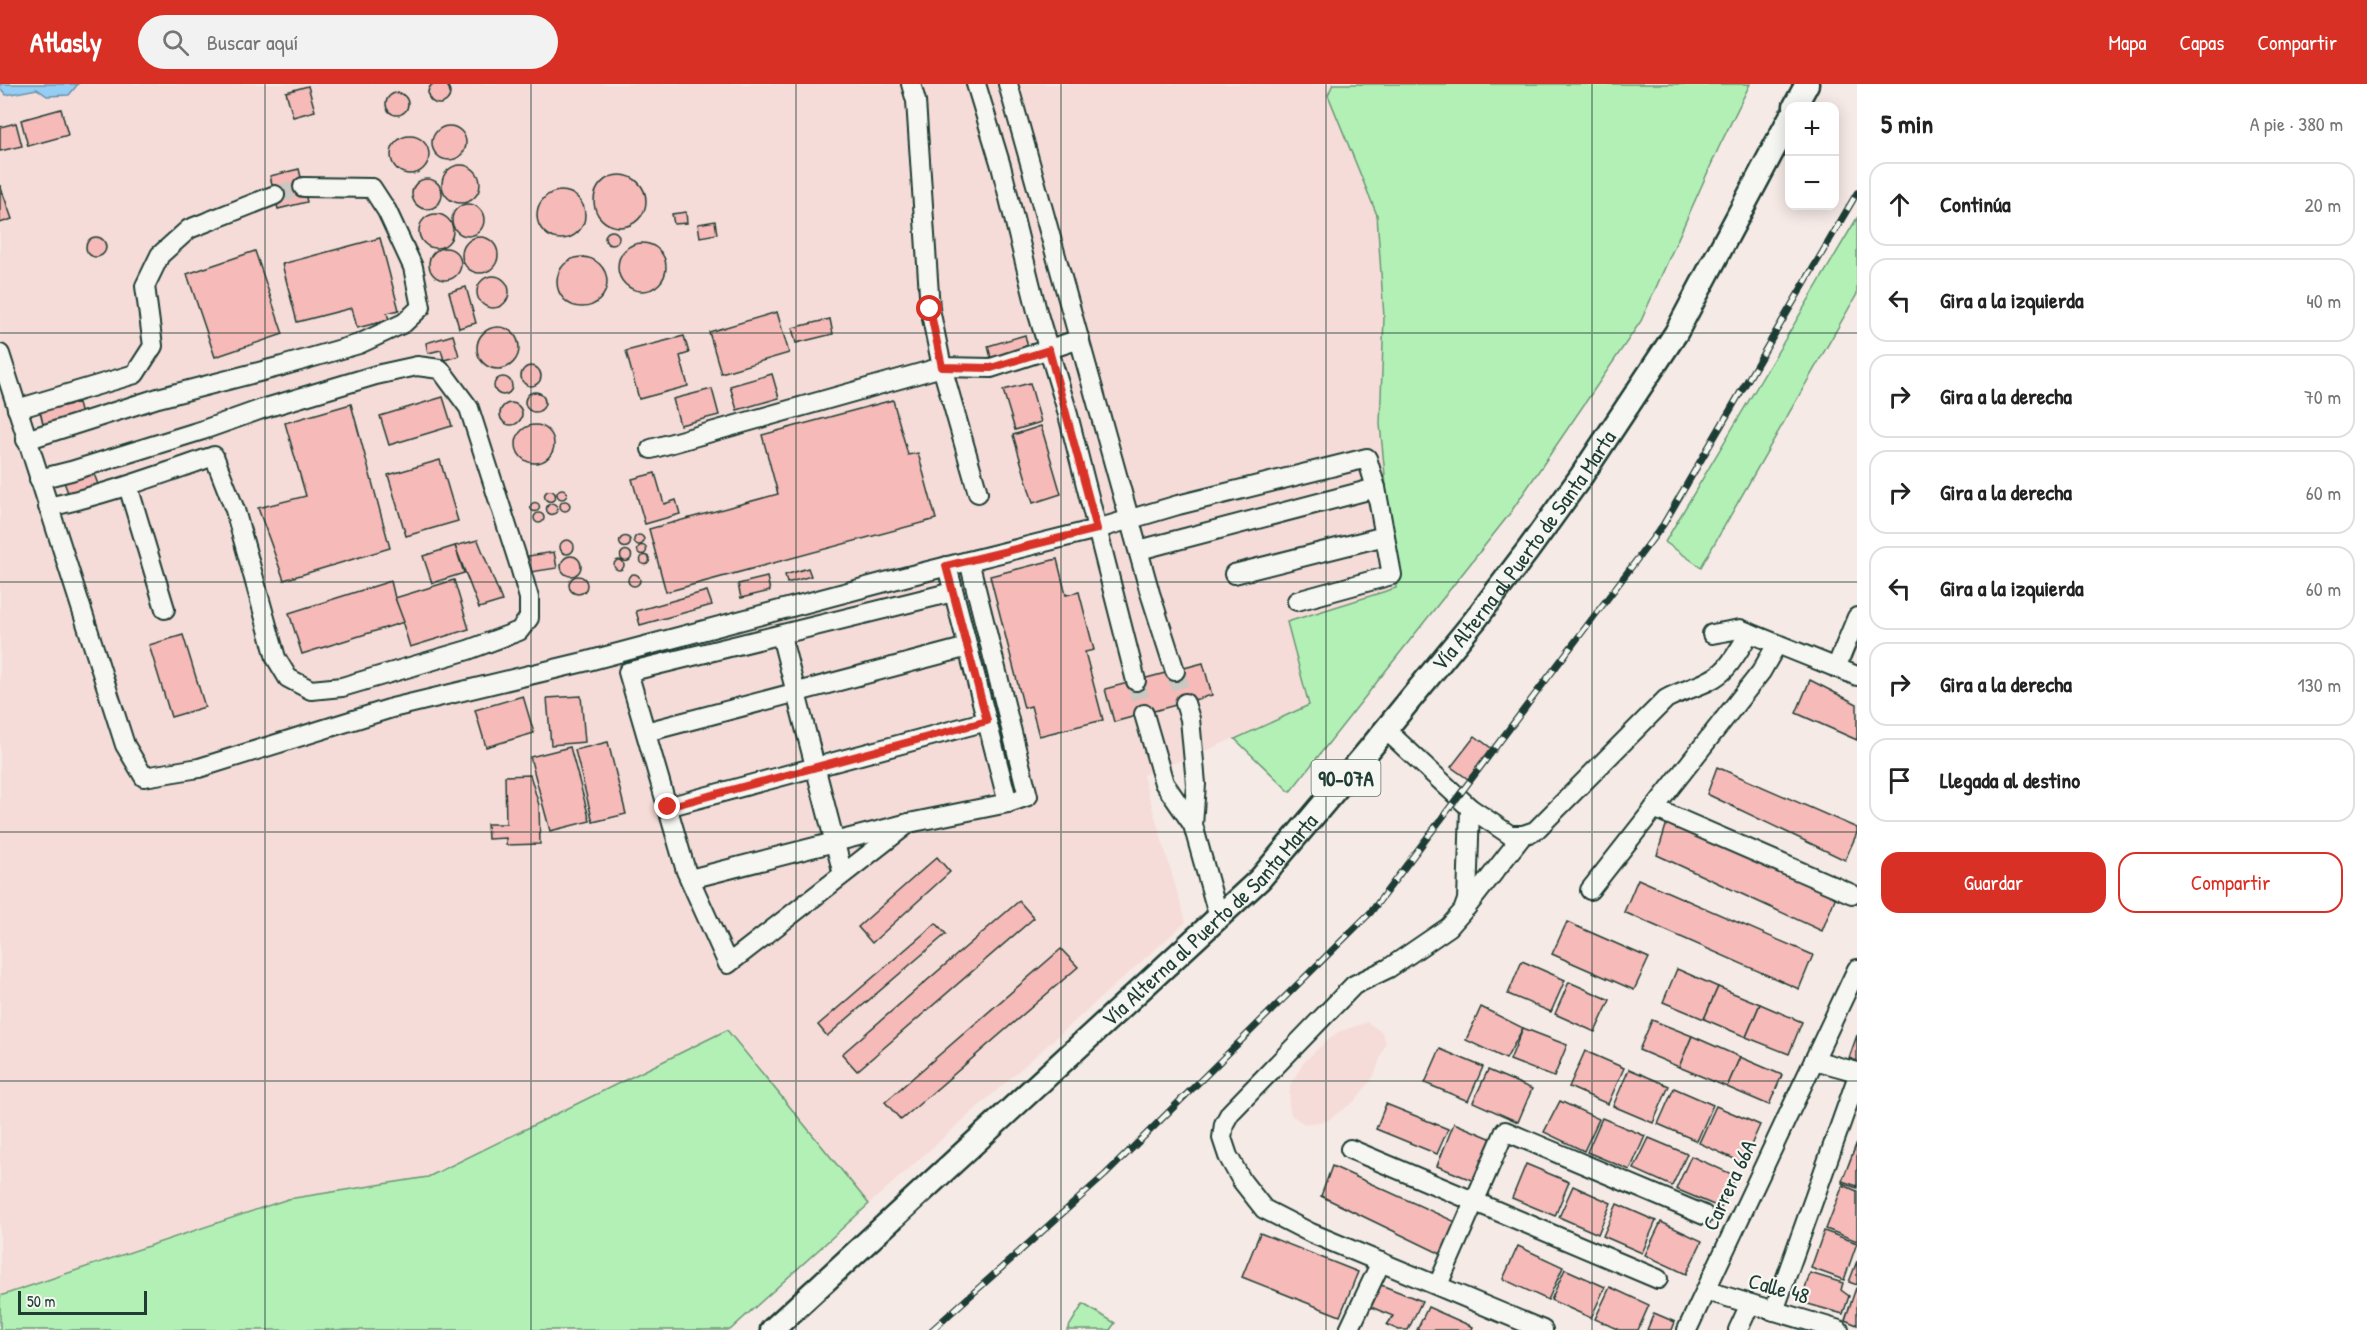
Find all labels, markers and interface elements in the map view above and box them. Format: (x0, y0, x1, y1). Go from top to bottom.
search box (138, 15, 558, 69)
text: Atlasly (30, 23, 102, 61)
icon: search (159, 26, 192, 59)
text: Buscar aquí (207, 27, 298, 57)
text: Mapa (2108, 28, 2146, 57)
text: Capas (2179, 28, 2224, 57)
text: Compartir (2257, 28, 2337, 57)
map controls (1785, 102, 1839, 210)
button: + (1785, 102, 1839, 156)
text: 5 min (1881, 106, 1933, 141)
text: A pie · 380 m (2250, 110, 2343, 137)
button: − (1785, 156, 1839, 210)
icon: ahead (1883, 188, 1916, 221)
text: Continúa (1940, 189, 2011, 219)
text: 20 m (2304, 191, 2341, 218)
icon: left (1883, 284, 1916, 317)
text: Gira a la izquierda (1940, 285, 2084, 315)
text: 40 m (2306, 287, 2341, 314)
route start (916, 295, 942, 321)
icon: right (1883, 380, 1916, 413)
text: Gira a la derecha (1940, 381, 2072, 411)
text: 70 m (2304, 383, 2341, 410)
street label: Vía Alterna al Puerto de Santa Marta (1425, 424, 1623, 677)
icon: right (1883, 476, 1916, 509)
text: Gira a la derecha (1940, 477, 2072, 507)
text: 60 m (2306, 479, 2341, 506)
icon: left (1883, 572, 1916, 605)
text: Gira a la izquierda (1940, 573, 2084, 603)
text: 60 m (2306, 575, 2341, 602)
icon: right (1883, 668, 1916, 701)
text: Gira a la derecha (1940, 669, 2072, 699)
text: 130 m (2298, 671, 2341, 698)
road number: 90-07A (1312, 760, 1380, 796)
icon: arrive (1883, 764, 1916, 797)
text: Llegada al destino (1940, 765, 2080, 795)
route end (654, 793, 680, 819)
street label: Vía Alterna al Puerto de Santa Marta (1095, 807, 1324, 1033)
button: Guardar (1881, 852, 2106, 913)
button: Compartir (2118, 852, 2343, 913)
street label: Carrera 66A (1695, 1135, 1763, 1235)
street label: Calle 48 (1745, 1265, 1813, 1311)
scale bar (18, 1288, 147, 1316)
text: 50 m (27, 1290, 56, 1312)

